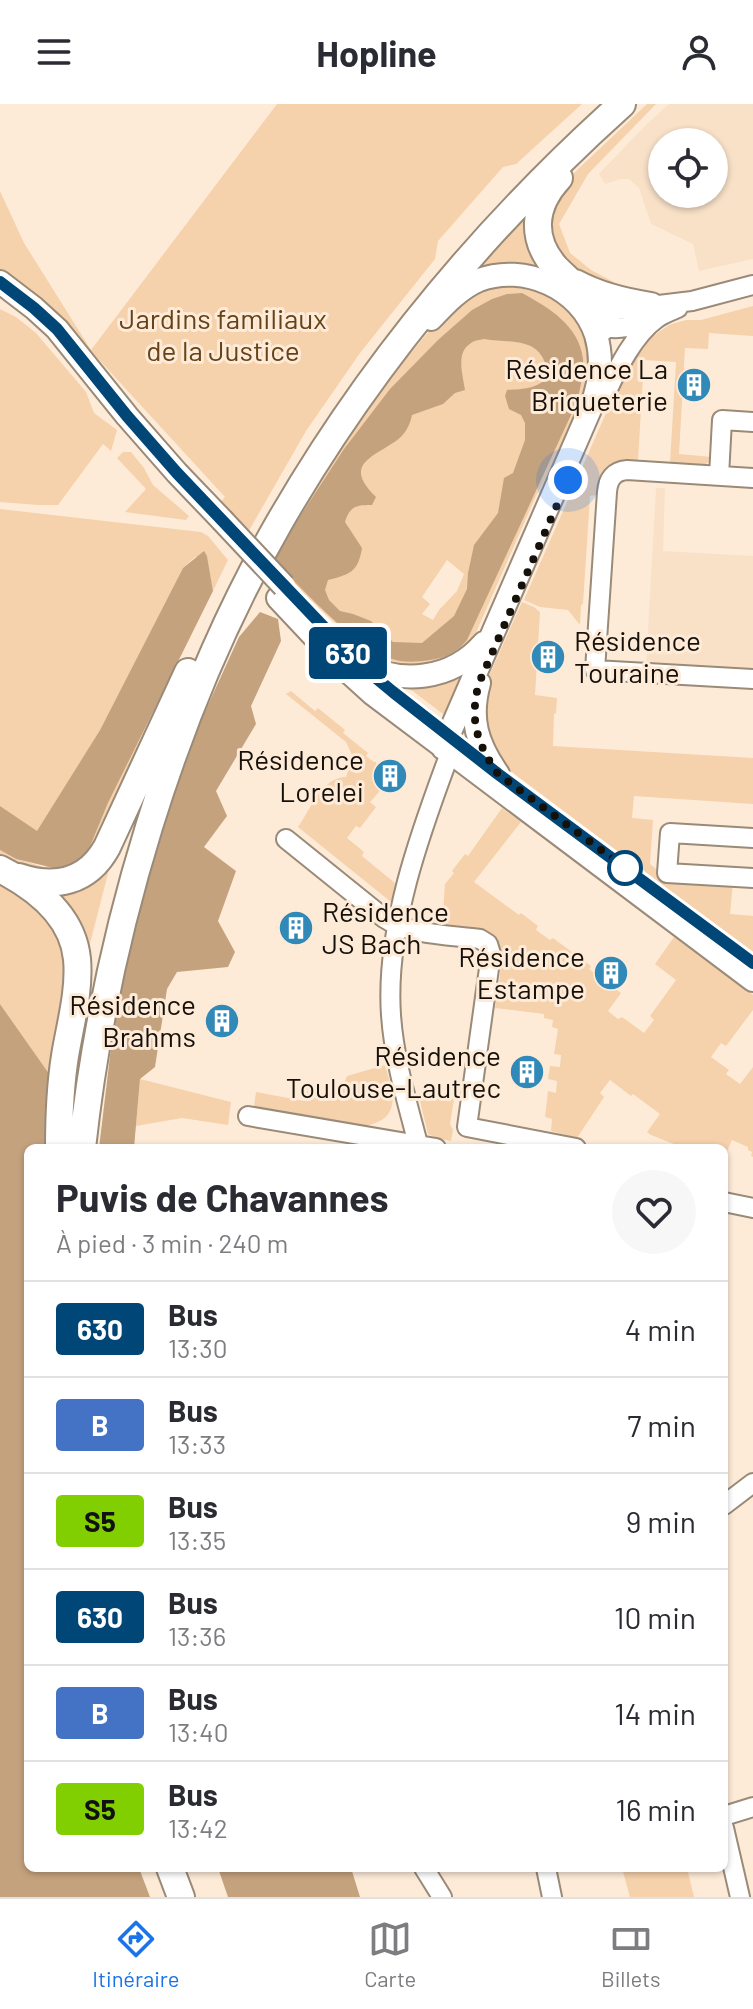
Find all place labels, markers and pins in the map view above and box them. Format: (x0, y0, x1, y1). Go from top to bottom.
place label: Résidence La Briqueterie (505, 351, 668, 417)
building icon: Résidence La Briqueterie (675, 366, 713, 404)
place label: Résidence Touraine (574, 623, 701, 689)
building icon: Résidence Touraine (529, 638, 567, 676)
place label: Résidence Lorelei (237, 742, 364, 808)
building icon: Résidence Lorelei (371, 757, 409, 795)
unlabelled marker (608, 851, 642, 885)
place label: Résidence JS Bach (322, 894, 449, 960)
building icon: Résidence JS Bach (277, 909, 315, 947)
place label: Résidence Estampe (458, 939, 585, 1005)
building icon: Résidence Estampe (592, 954, 630, 992)
place label: Résidence Brahms (69, 987, 196, 1053)
building icon: Résidence Brahms (203, 1002, 241, 1040)
place label: Résidence Toulouse-Lautrec (286, 1038, 501, 1104)
building icon: Résidence Toulouse-Lautrec (508, 1053, 546, 1091)

